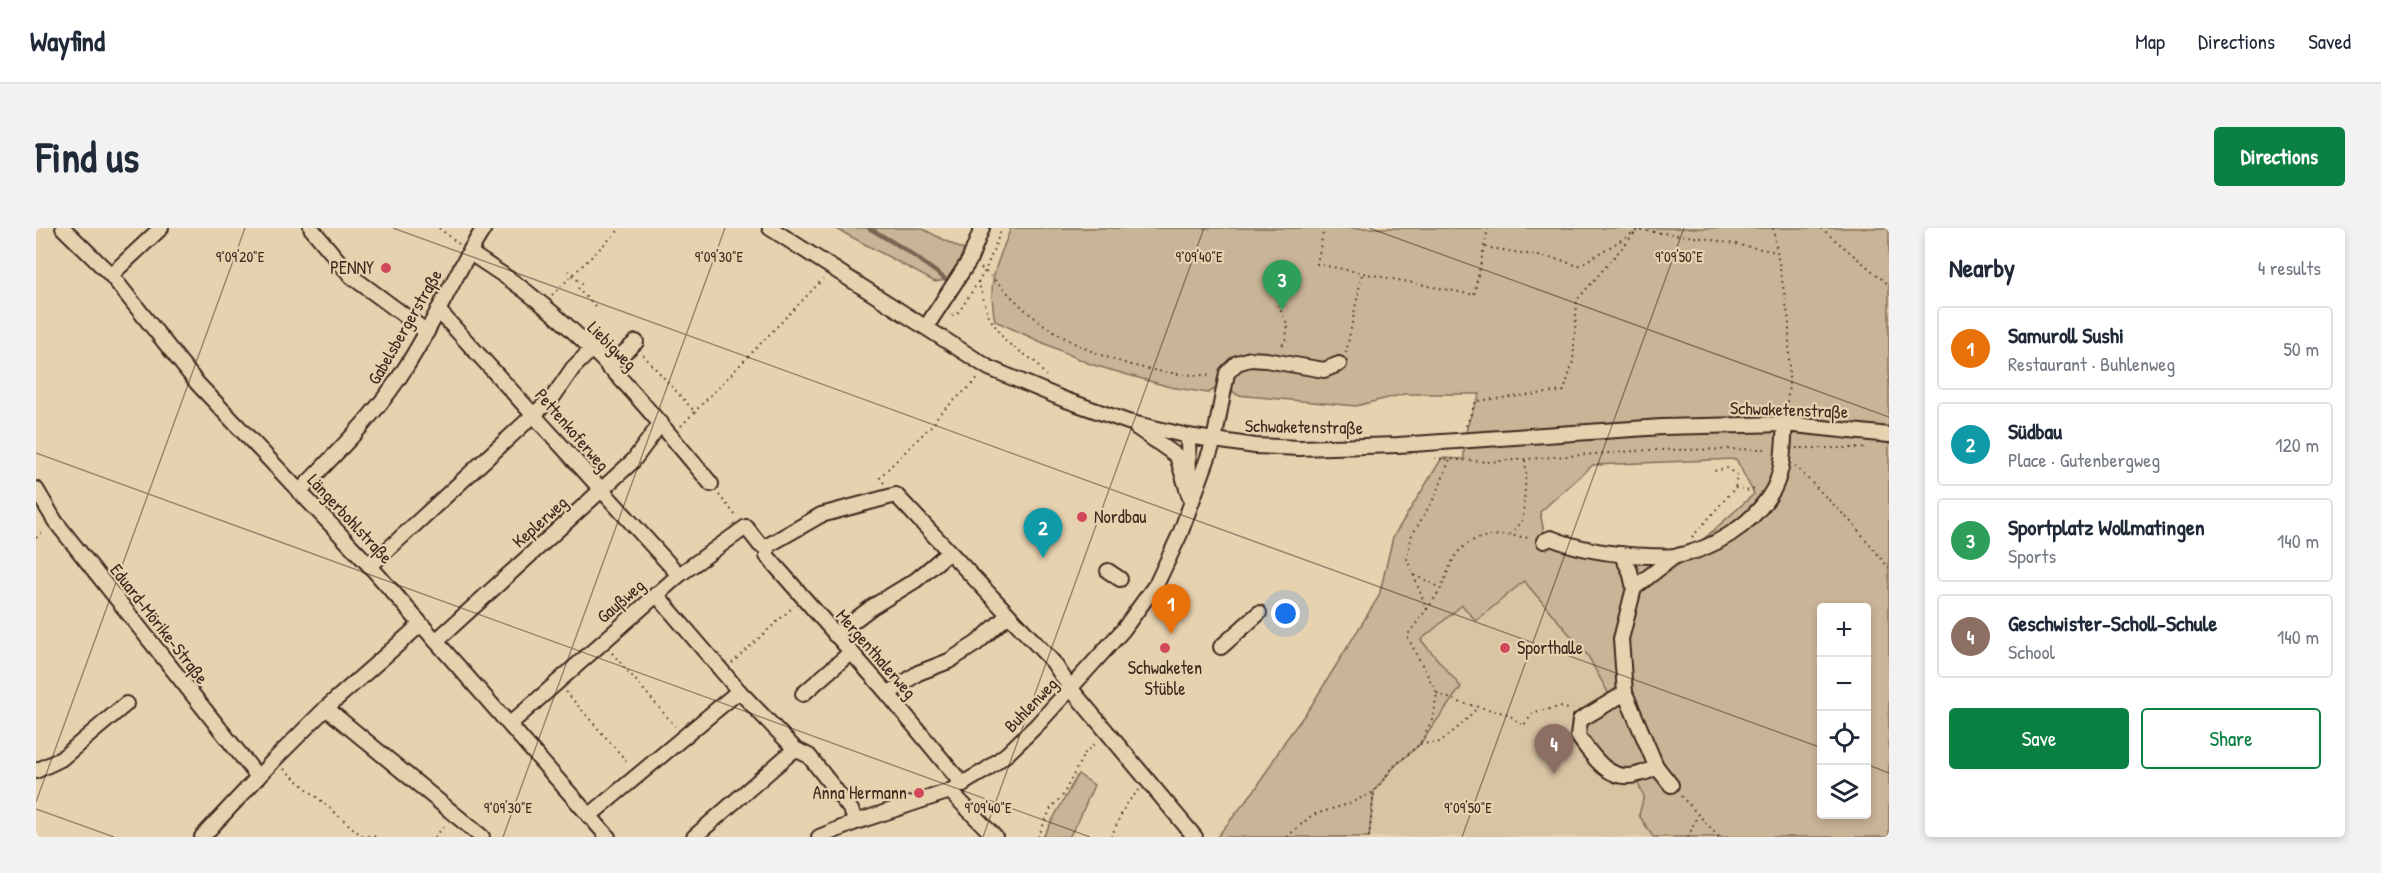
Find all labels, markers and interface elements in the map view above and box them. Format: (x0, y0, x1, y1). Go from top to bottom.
text: Wayfind (30, 22, 105, 60)
text: Map (2135, 27, 2165, 56)
text: Directions (2198, 27, 2275, 56)
text: Saved (2308, 27, 2351, 56)
button: Directions (2214, 127, 2345, 186)
text: Find us (36, 128, 139, 185)
text: 9°09'20"E (216, 246, 265, 267)
text: 9°09'30"E (695, 246, 744, 267)
text: 9°09'40"E (1175, 246, 1223, 267)
text: 9°09'50"E (1655, 246, 1703, 267)
text: Nearby (1949, 250, 2015, 285)
text: 4 results (2258, 254, 2321, 281)
place label: PENNY (330, 255, 374, 280)
pin: 3 (1262, 260, 1302, 310)
marker: PENNY (379, 261, 393, 275)
street label: Gabelsbergerstraße (361, 264, 448, 389)
street label: Liebigweg (582, 315, 643, 376)
text: Samuroll Sushi (2008, 320, 2124, 350)
text: 1 (1967, 335, 1974, 362)
text: 50 m (2283, 335, 2319, 362)
text: Restaurant · Buhlenweg (2008, 350, 2175, 377)
street label: Pettenkoferweg (529, 383, 615, 476)
street label: Schwaketenstraße (1730, 395, 1848, 424)
street label: Schwaketenstraße (1245, 413, 1363, 440)
text: Südbau (2008, 416, 2062, 446)
text: 2 (1966, 431, 1975, 458)
text: 120 m (2275, 431, 2319, 458)
text: Place · Gutenbergweg (2008, 446, 2160, 473)
street label: Längerbohlstraße (302, 468, 399, 569)
street label: Keplerweg (507, 490, 573, 553)
place label: Nordbau (1094, 504, 1146, 529)
pin: 2 (1024, 508, 1062, 558)
marker: Nordbau (1075, 510, 1089, 524)
text: Sportplatz Wollmatingen (2008, 512, 2205, 542)
text: 3 (1966, 527, 1975, 554)
text: 140 m (2277, 527, 2319, 554)
text: Sports (2008, 542, 2056, 569)
street label: Eduard-Mörike-Straße (104, 558, 214, 689)
street label: Gaußweg (591, 573, 650, 628)
pin: 1 (1152, 584, 1190, 634)
your location (1271, 599, 1300, 628)
street label: Mergenthalerweg (830, 603, 922, 704)
map controls (1817, 603, 1871, 819)
button: + (1817, 603, 1871, 657)
text: Geschwister-Scholl-Schule (2008, 608, 2217, 638)
text: 4 (1967, 623, 1974, 650)
text: 140 m (2277, 623, 2319, 650)
place label: Sporthalle (1517, 635, 1583, 660)
text: School (2008, 638, 2055, 665)
marker: Schwaketen Stüble (1158, 641, 1172, 655)
marker: Sporthalle (1498, 641, 1512, 655)
place label: Schwaketen Stüble (1128, 655, 1202, 701)
button: − (1817, 657, 1871, 711)
street label: Buhlenweg (998, 672, 1063, 738)
button: Save (1949, 708, 2129, 769)
button: Share (2141, 708, 2321, 769)
button: locate (1817, 711, 1871, 765)
pin: 4 (1534, 724, 1574, 774)
button: layers (1817, 765, 1871, 819)
place label: Anna Hermann (813, 780, 907, 805)
marker: Anna Hermann (912, 786, 926, 800)
text: 9°09'30"E (484, 797, 533, 818)
text: 9°09'40"E (964, 797, 1012, 818)
text: 9°09'50"E (1444, 797, 1492, 818)

